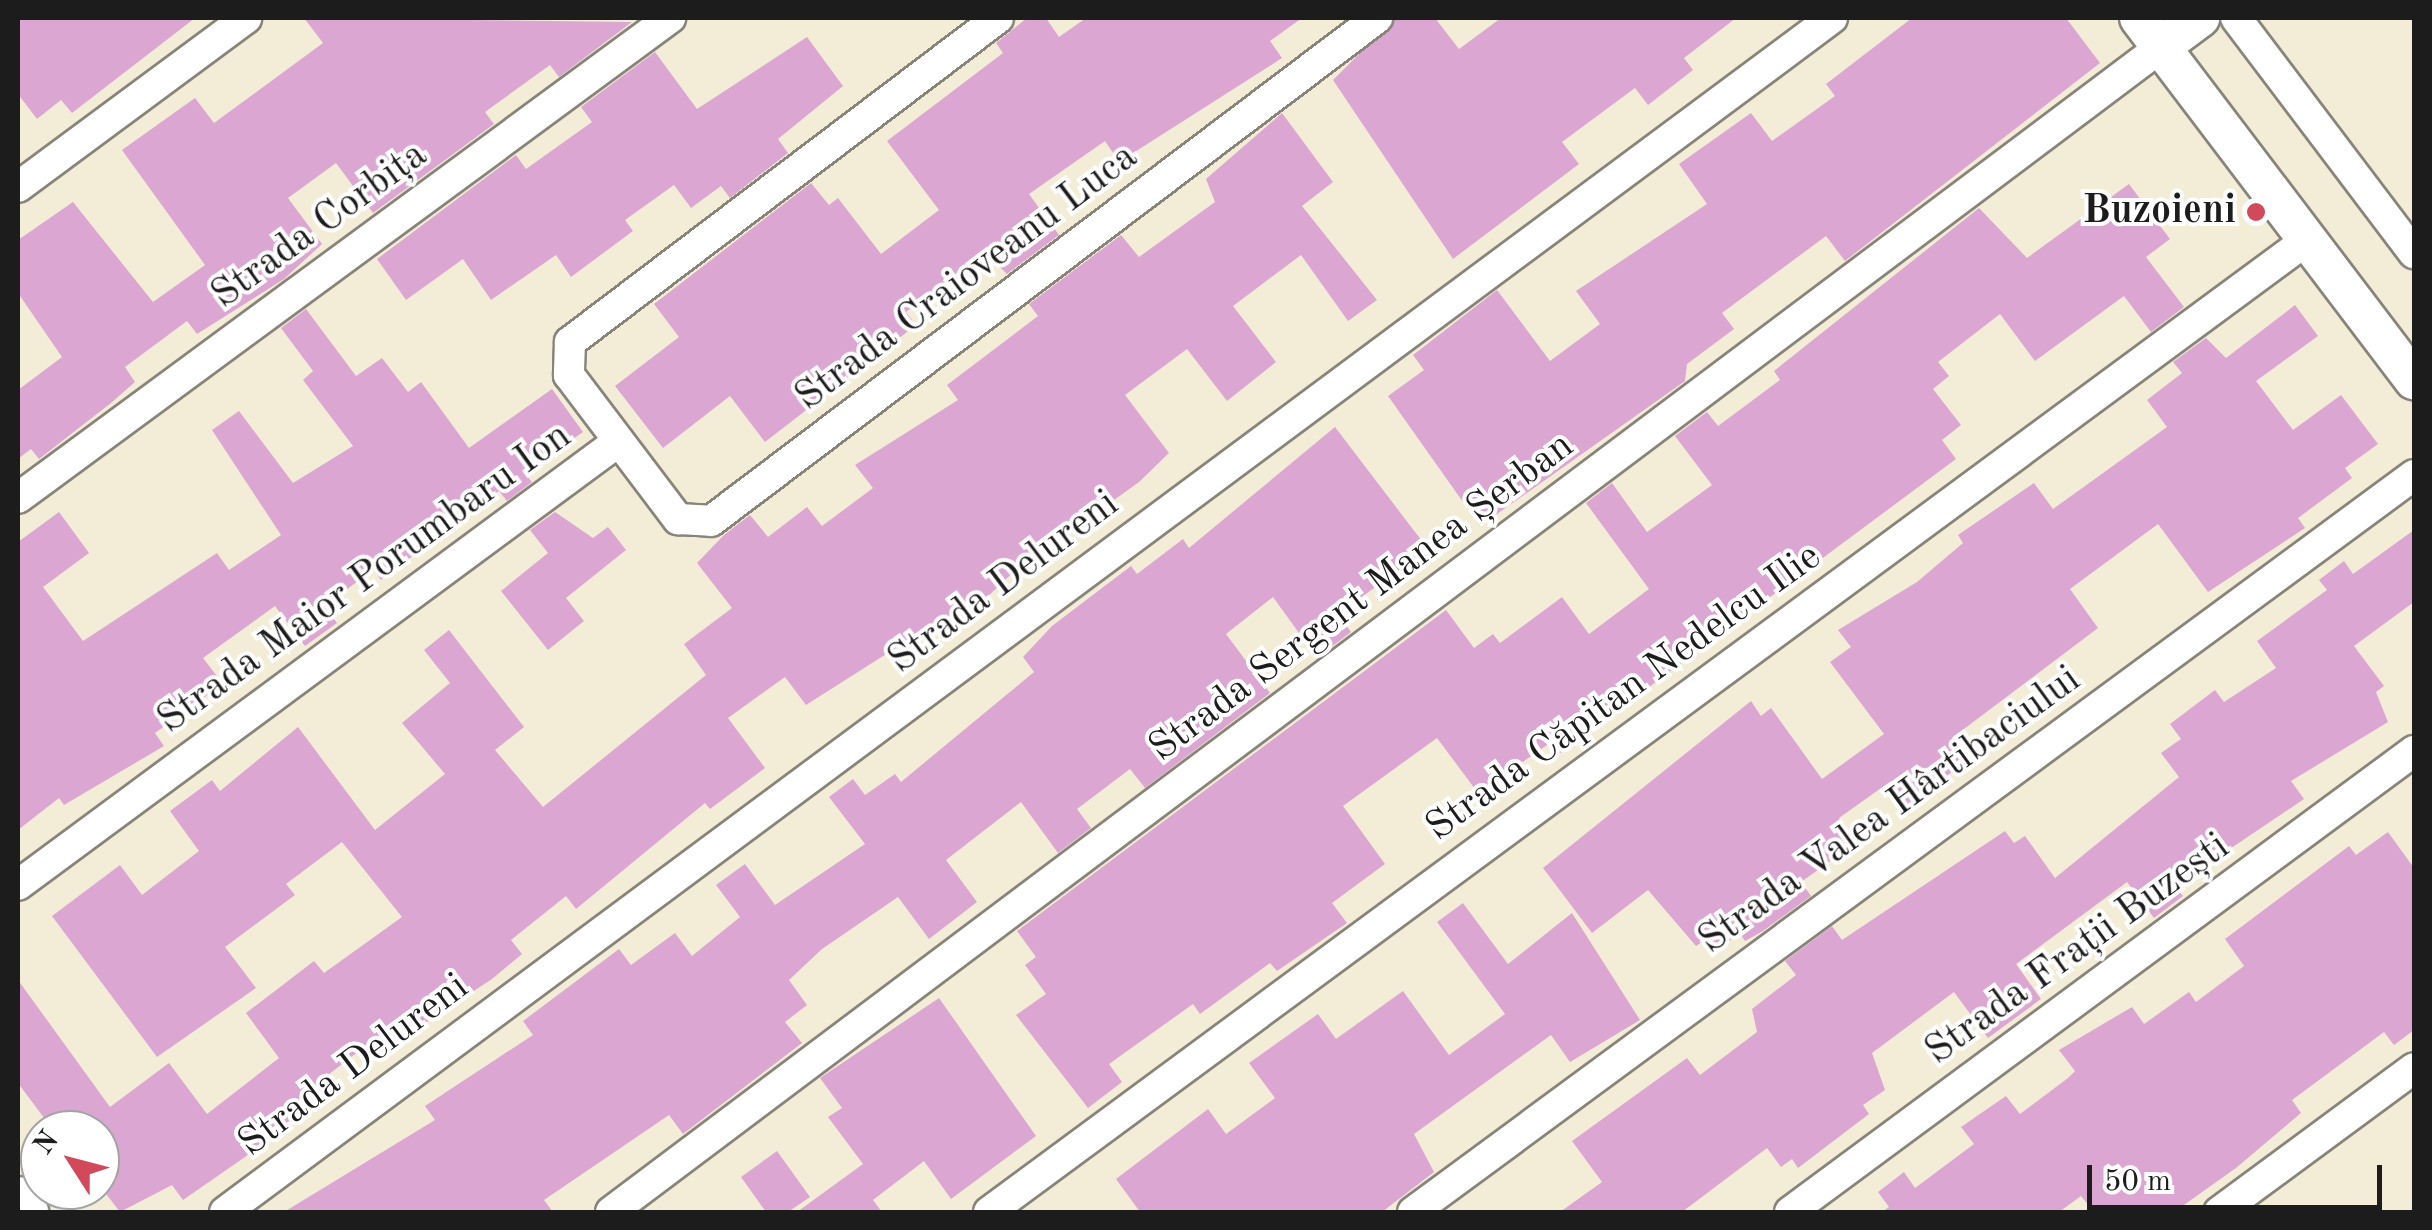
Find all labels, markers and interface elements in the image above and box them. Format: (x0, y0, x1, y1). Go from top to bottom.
street label: Strada Corbița (203, 132, 437, 320)
street label: Strada Craioveanu Luca (787, 134, 1147, 422)
place label: Buzoieni (2082, 188, 2236, 236)
marker: Buzoieni (2245, 201, 2267, 223)
street label: Strada Maior Porumbaru Ion (149, 413, 581, 745)
street label: Strada Sergent Manea Șerban (1140, 423, 1584, 773)
street label: Strada Delureni (879, 481, 1129, 685)
street label: Strada Căpitan Nedelcu Ilie (1417, 534, 1831, 852)
street label: Strada Valea Hârtibaciului (1690, 656, 2090, 966)
street label: Strada Frații Buzești (1917, 824, 2239, 1076)
street label: Strada Delureni (229, 964, 479, 1168)
north arrow (20, 1110, 120, 1210)
text: N (30, 1127, 65, 1160)
scale bar (2092, 1145, 2387, 1207)
text: 50 m (2104, 1167, 2171, 1197)

